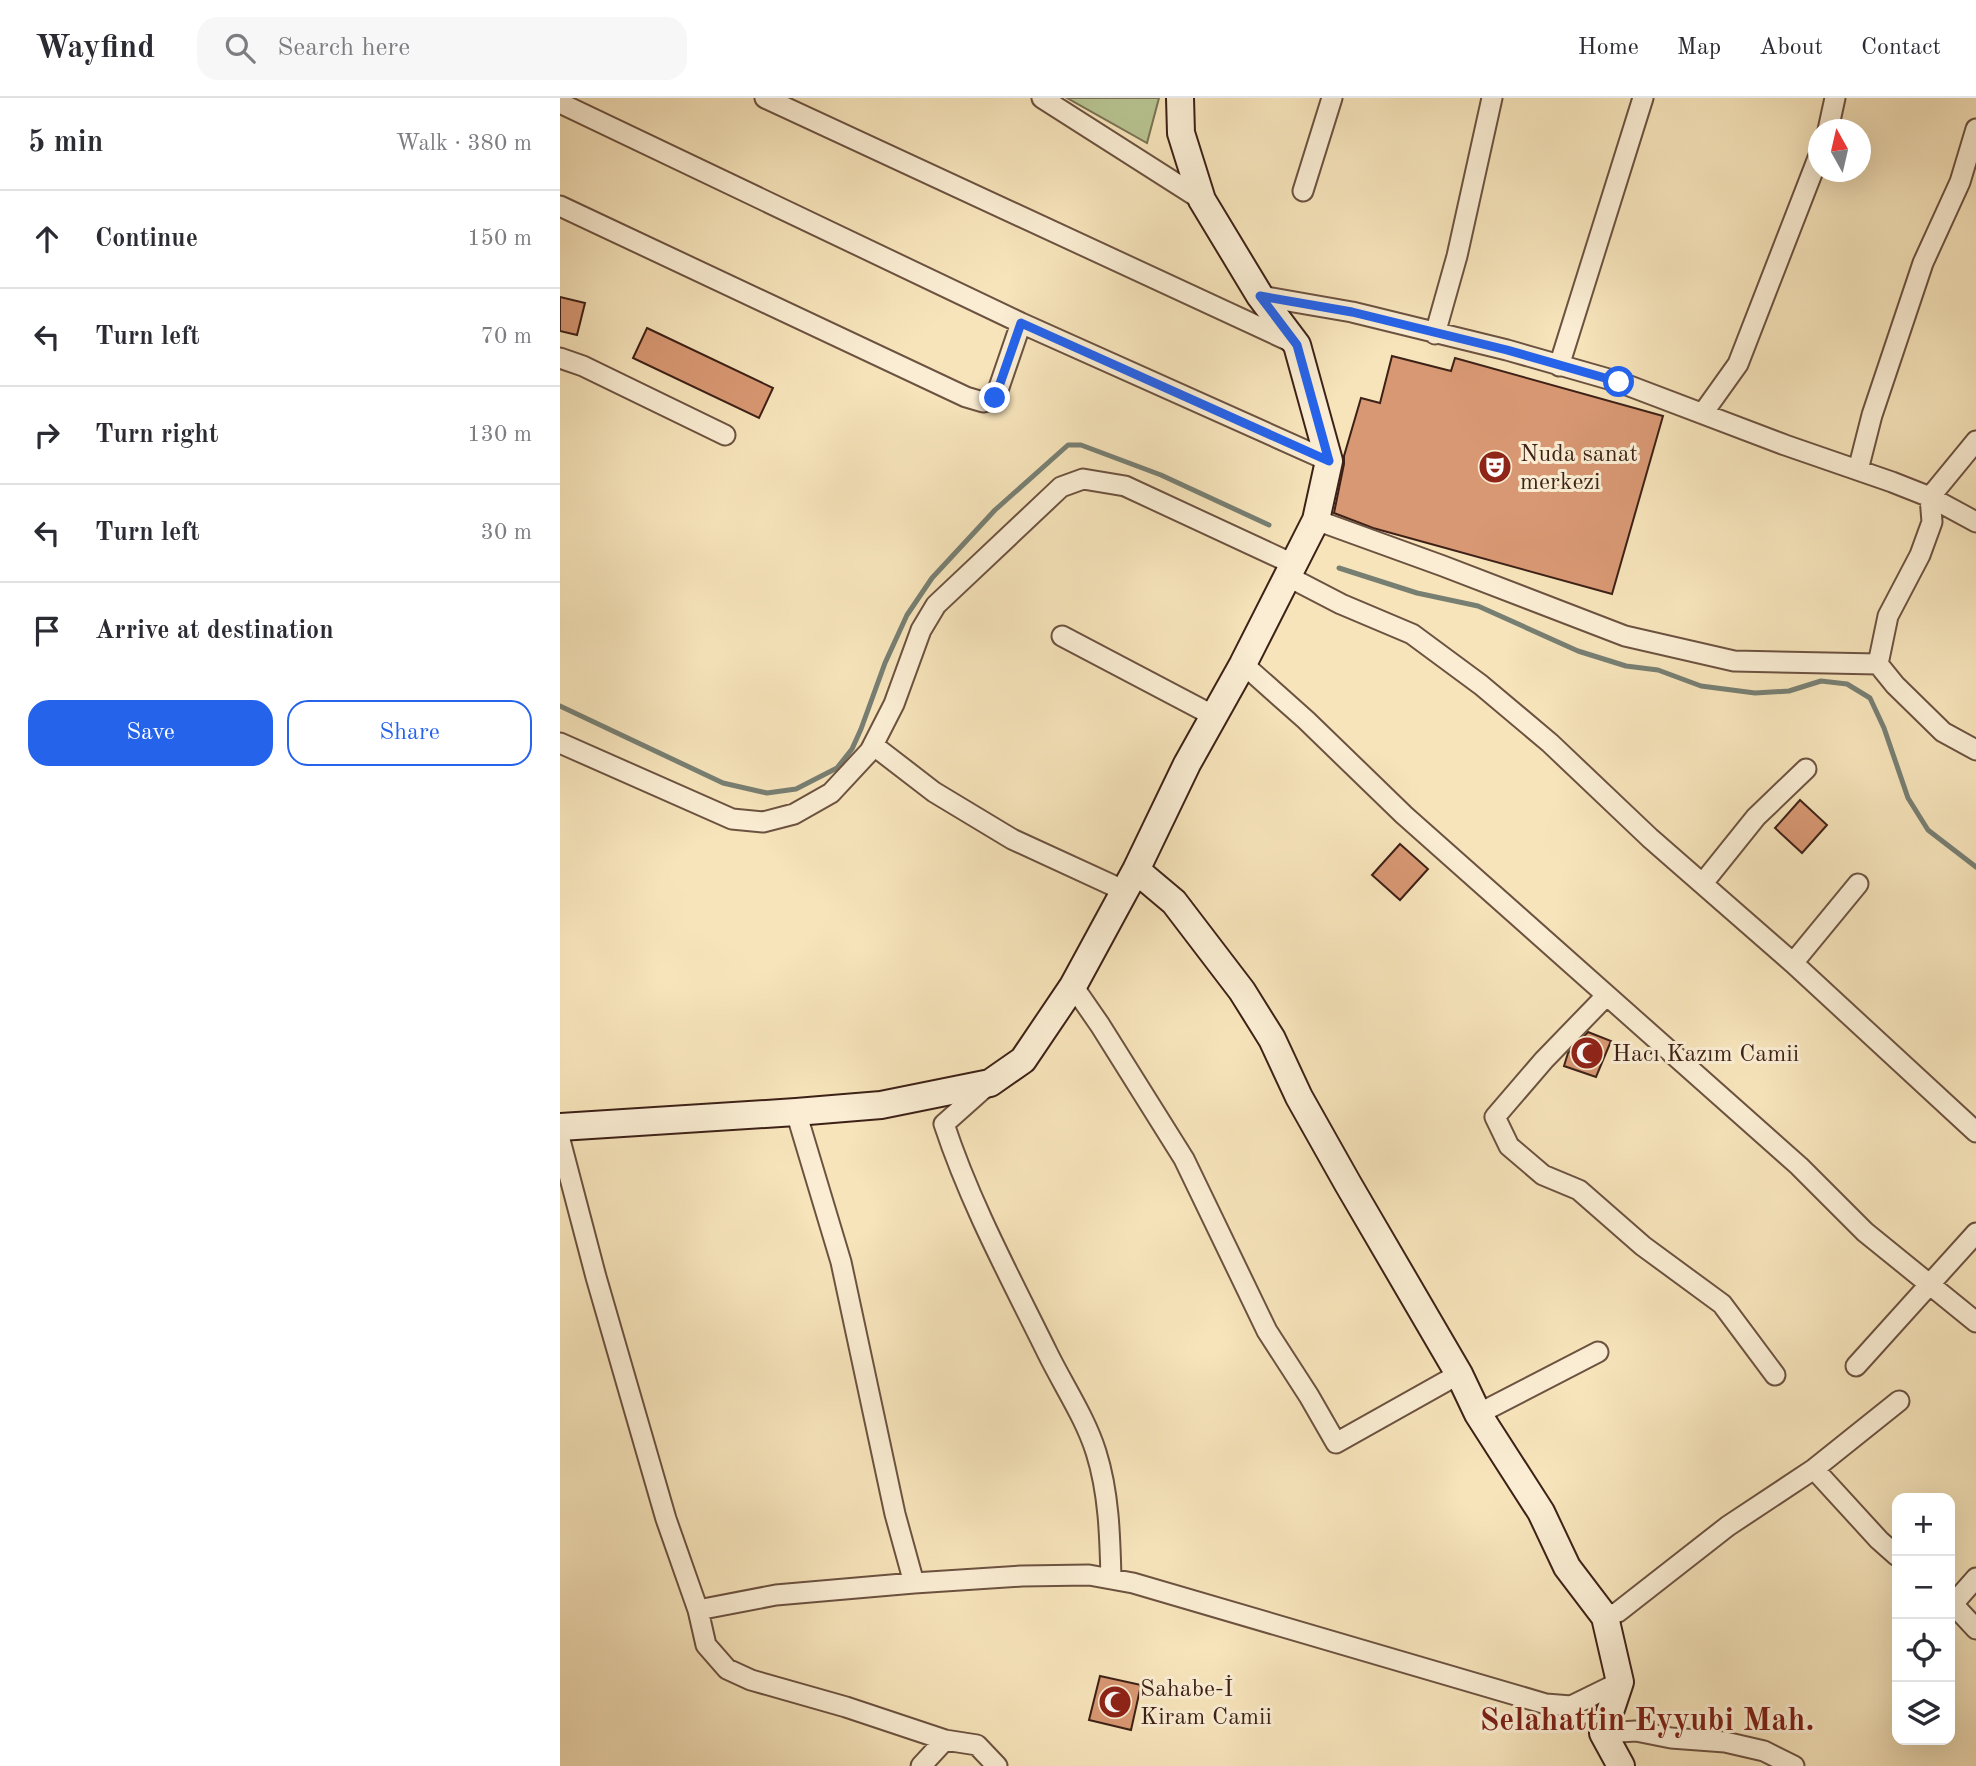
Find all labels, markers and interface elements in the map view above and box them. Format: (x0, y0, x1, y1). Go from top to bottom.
search box (197, 17, 687, 80)
icon: search (221, 29, 259, 67)
text: Wayfind (35, 32, 155, 65)
text: Search here (277, 35, 410, 61)
text: Home (1578, 36, 1639, 60)
text: Map (1677, 36, 1721, 60)
text: About (1759, 36, 1823, 60)
text: Contact (1861, 36, 1941, 60)
north arrow (1808, 119, 1871, 182)
text: 5 min (28, 128, 103, 158)
text: Walk · 380 m (396, 132, 532, 155)
icon: ahead (28, 220, 66, 258)
text: Continue (95, 226, 198, 252)
text: 150 m (467, 227, 532, 250)
icon: left (28, 318, 66, 356)
text: Turn left (95, 324, 200, 350)
text: 70 m (481, 325, 532, 348)
route start (1603, 366, 1634, 397)
route end (979, 382, 1010, 413)
icon: right (28, 416, 66, 454)
text: Turn right (95, 422, 218, 448)
text: 130 m (467, 423, 532, 446)
place label: Nuda sanat merkezi (1520, 443, 1638, 495)
theatre icon: Nuda sanat merkezi (1476, 448, 1514, 486)
icon: left (28, 514, 66, 552)
text: Turn left (95, 520, 200, 546)
text: 30 m (481, 521, 532, 544)
icon: arrive (28, 612, 66, 650)
text: Arrive at destination (95, 618, 334, 644)
button: Save (28, 700, 273, 766)
button: Share (287, 700, 532, 766)
mosque icon: Hacı Kazım Camii (1568, 1034, 1606, 1072)
place label: Hacı Kazım Camii (1612, 1043, 1799, 1067)
map controls (1892, 1493, 1955, 1745)
button: + (1892, 1493, 1955, 1556)
button: − (1892, 1556, 1955, 1619)
button: locate (1892, 1619, 1955, 1682)
place label: Sahabe-İ Kiram Camii (1140, 1675, 1272, 1730)
button: layers (1892, 1682, 1955, 1745)
mosque icon: Sahabe-İ Kiram Camii (1096, 1683, 1134, 1721)
district label: Selahattin Eyyubi Mah. (1480, 1706, 1814, 1738)

